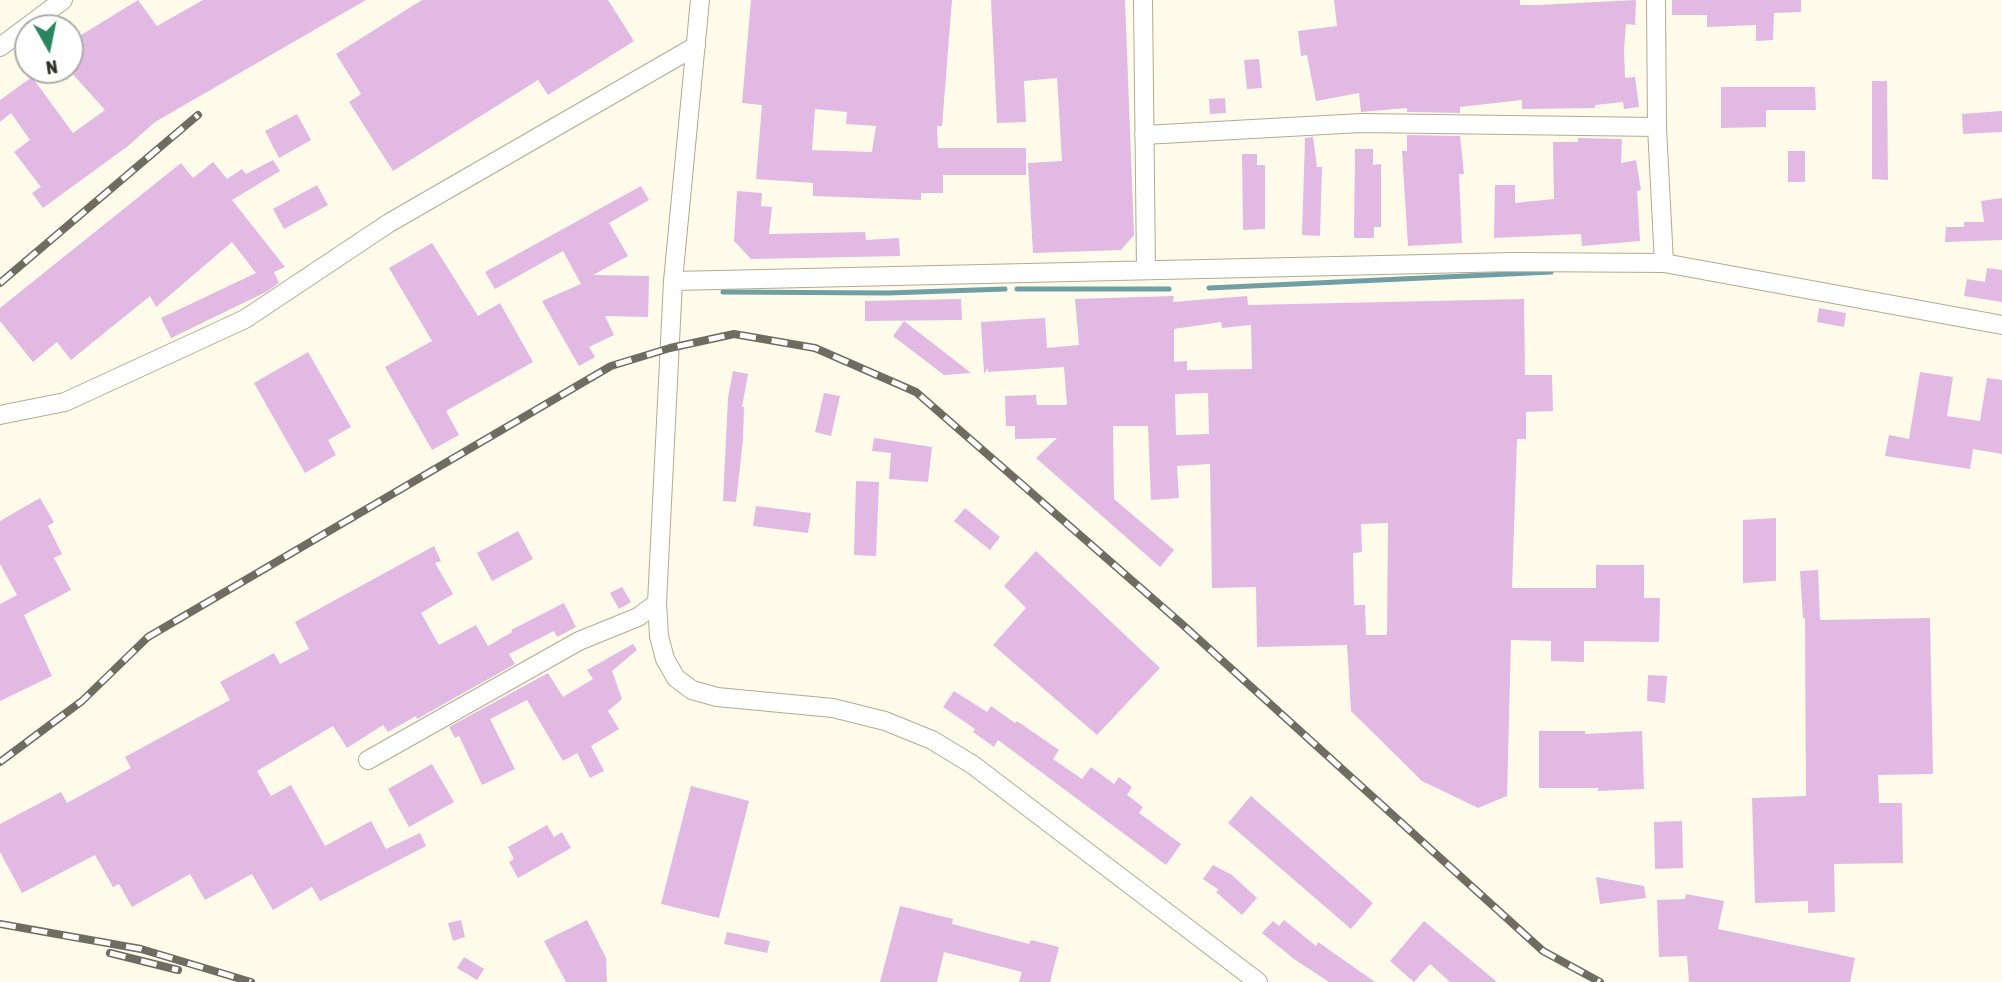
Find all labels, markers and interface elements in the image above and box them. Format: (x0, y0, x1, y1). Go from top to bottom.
north arrow (14, 14, 84, 84)
text: N (45, 56, 59, 80)

